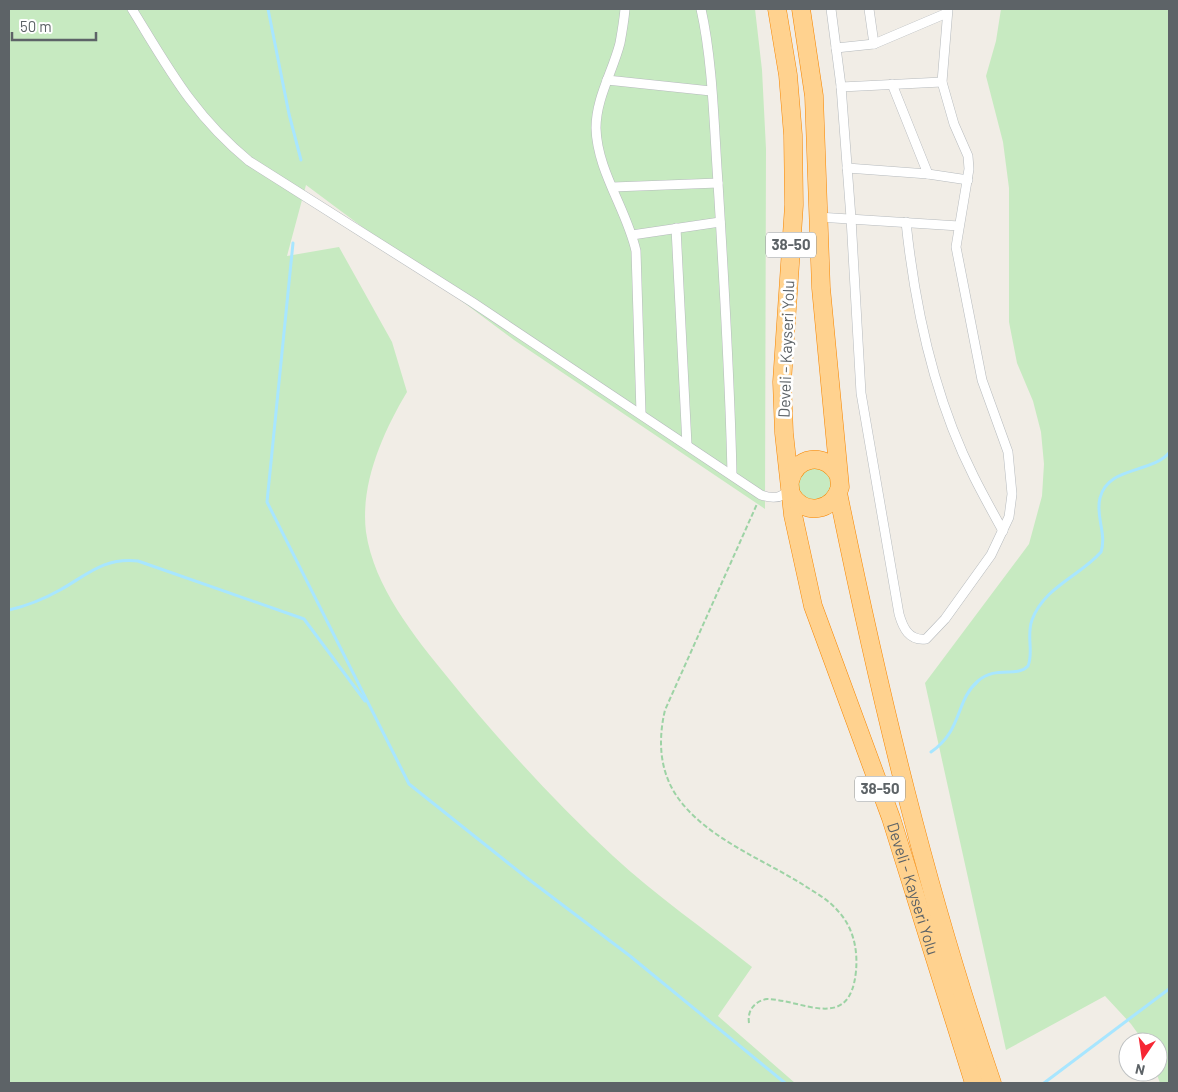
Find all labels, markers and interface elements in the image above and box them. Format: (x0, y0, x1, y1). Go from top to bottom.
scale bar (12, 10, 96, 42)
text: 50 m (20, 17, 52, 35)
road number: 38-50 (766, 232, 816, 258)
street label: Develi - Kayseri Yolu (774, 280, 797, 418)
road number: 38-50 (855, 776, 905, 802)
street label: Develi - Kayseri Yolu (884, 820, 943, 957)
north arrow (1118, 1032, 1168, 1082)
text: N (1134, 1061, 1146, 1079)

